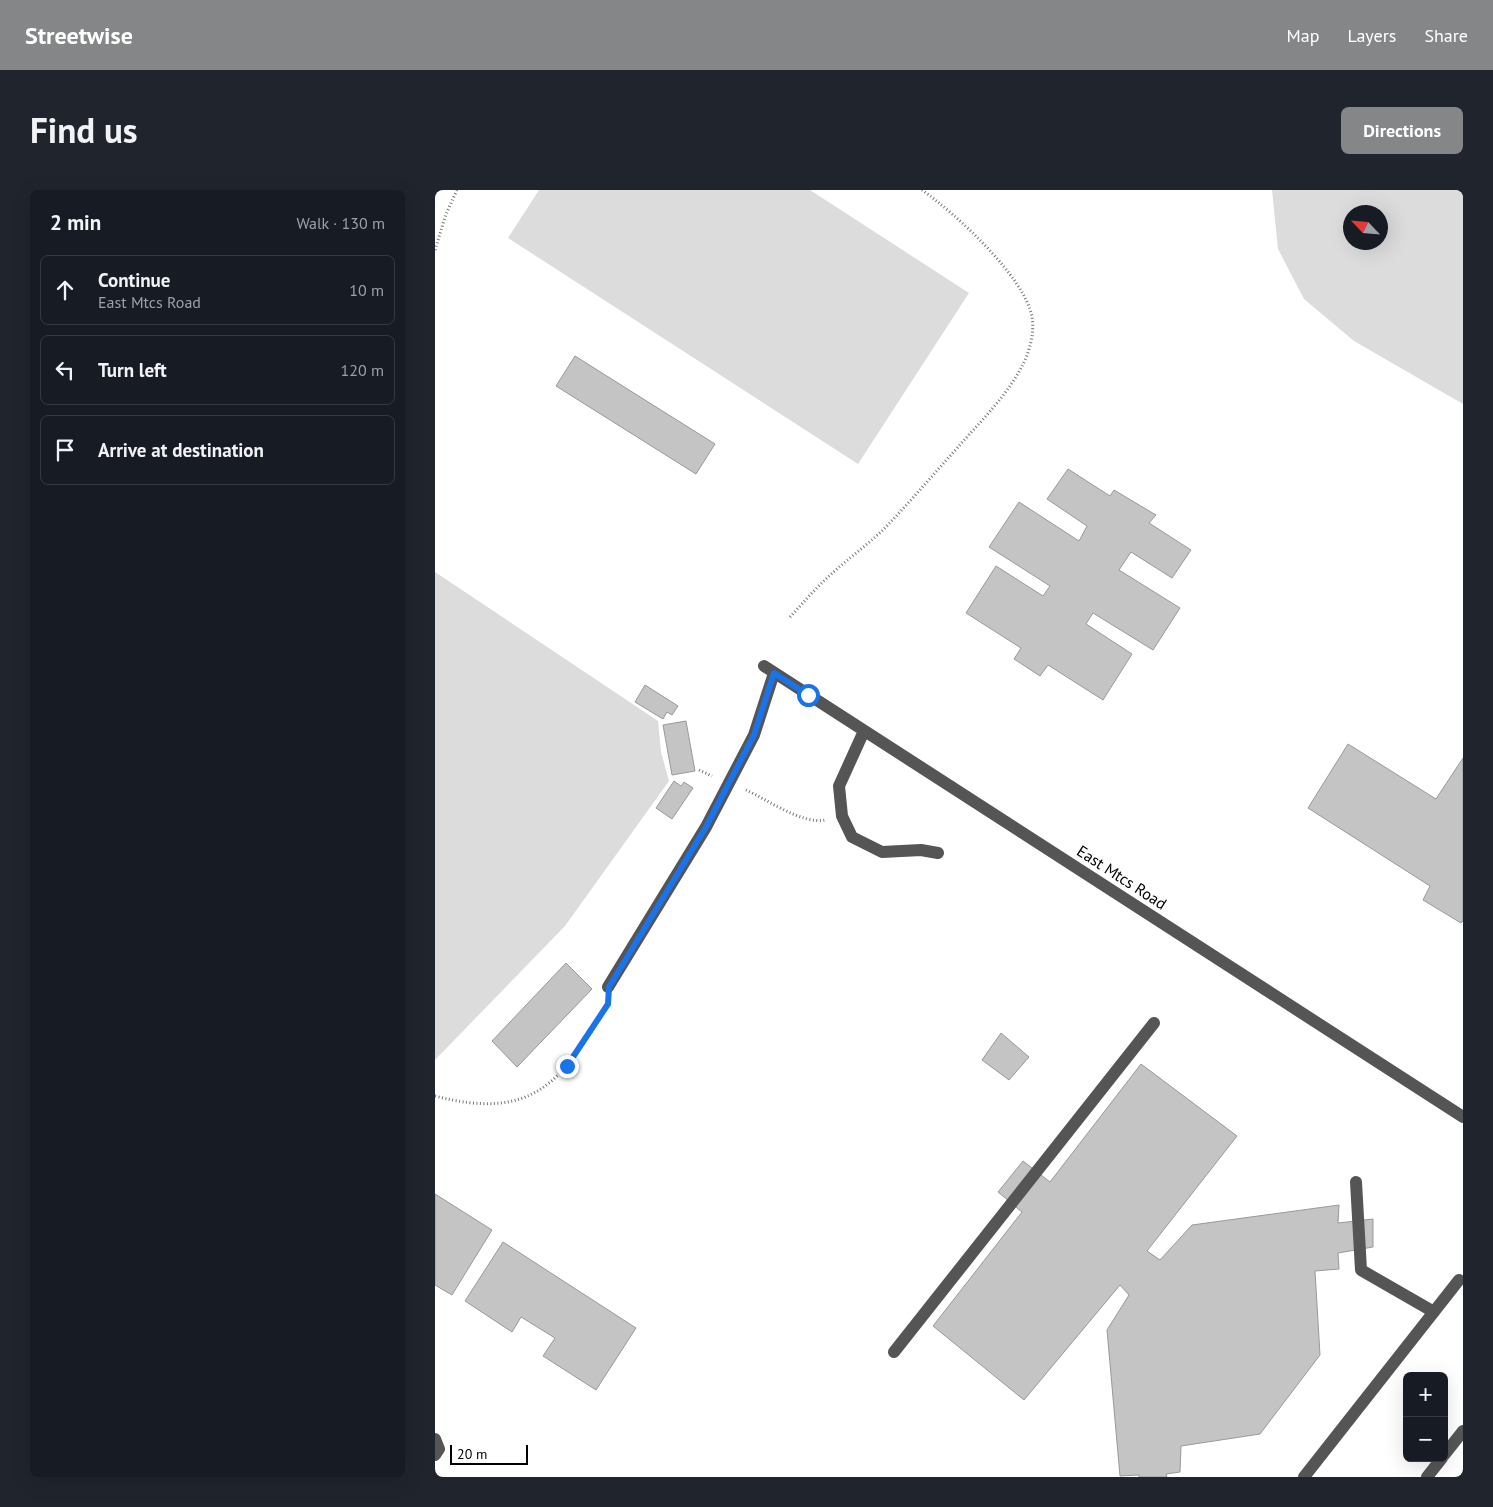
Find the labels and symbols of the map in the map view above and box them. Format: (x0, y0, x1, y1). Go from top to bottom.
north arrow (1343, 205, 1388, 250)
route start (797, 684, 820, 707)
street label: East Mtcs Road (1073, 841, 1171, 913)
route end (556, 1055, 579, 1078)
scale bar (450, 1442, 527, 1465)

